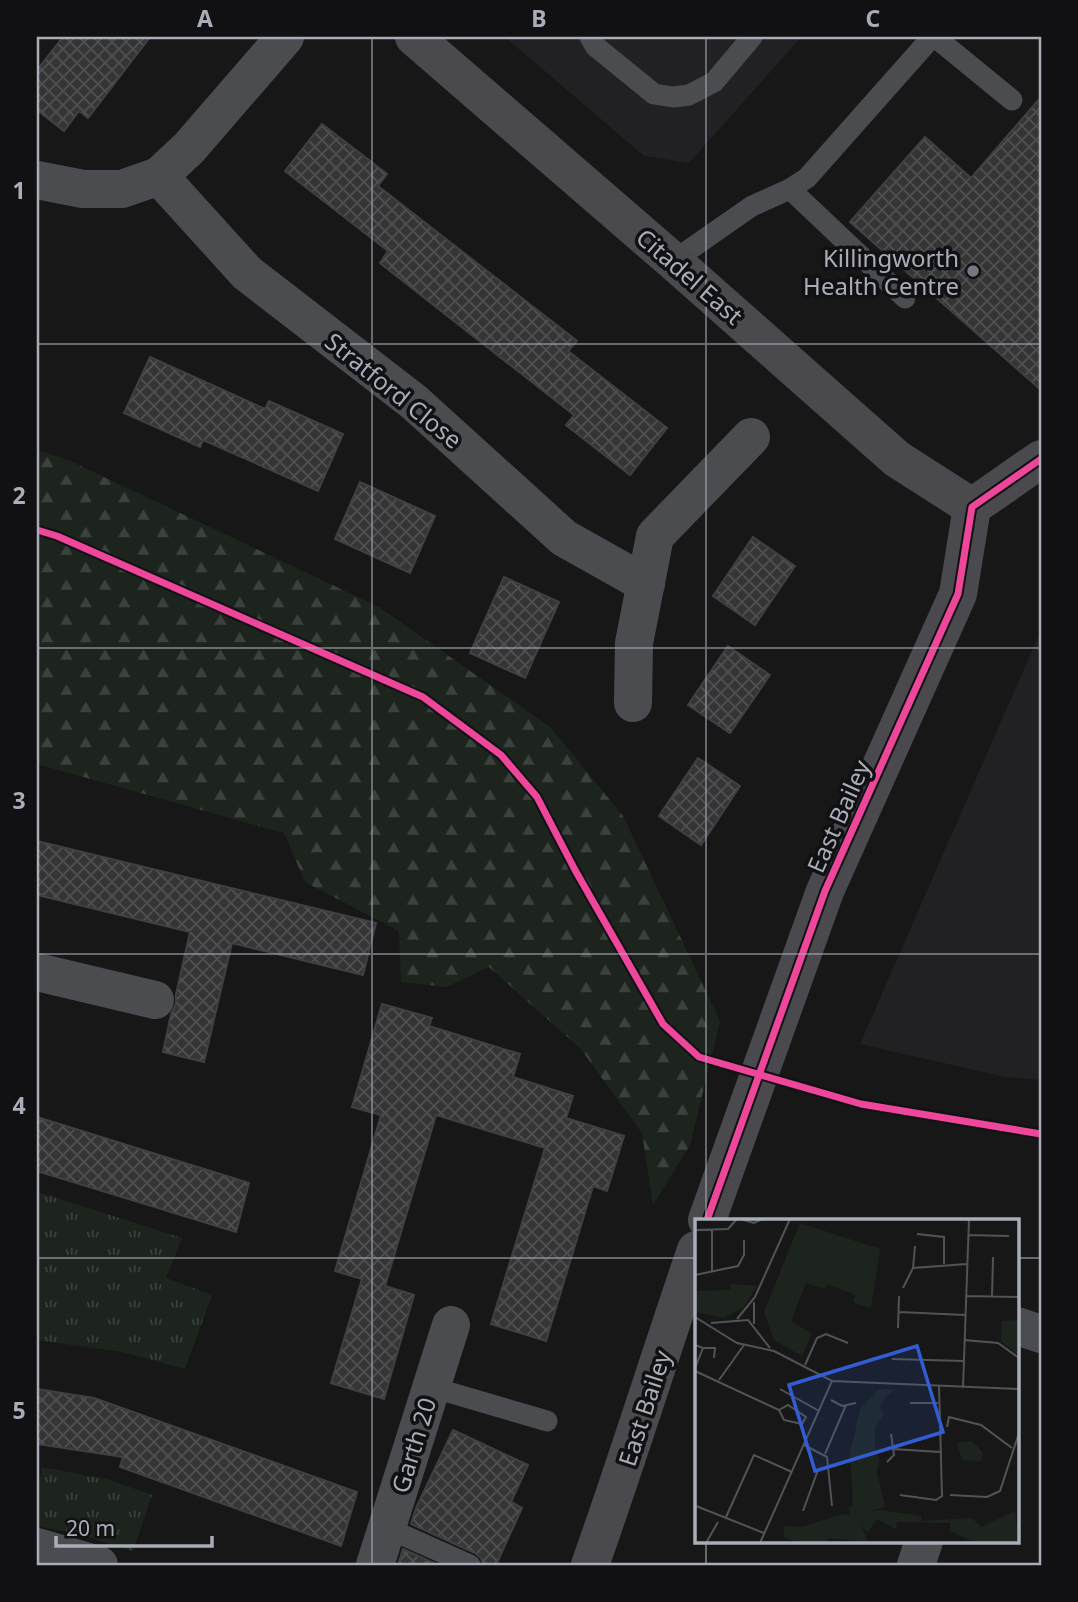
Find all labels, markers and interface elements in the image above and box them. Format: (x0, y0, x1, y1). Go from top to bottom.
text: A (197, 2, 213, 34)
text: B (531, 2, 547, 34)
text: C (866, 2, 881, 34)
text: 1 (12, 174, 26, 206)
street label: Citadel East (630, 221, 751, 332)
place label: Killingworth Health Centre (803, 241, 959, 302)
marker: Killingworth Health Centre (965, 263, 981, 279)
street label: Stratford Close (319, 324, 469, 456)
text: 2 (12, 479, 26, 511)
street label: East Bailey (799, 754, 878, 878)
text: 3 (12, 784, 26, 816)
text: 4 (12, 1089, 26, 1121)
inset map (695, 1219, 1018, 1542)
street label: East Bailey (610, 1345, 678, 1470)
street label: Garth 20 (383, 1393, 443, 1497)
text: 5 (12, 1394, 26, 1426)
scale bar (56, 1504, 212, 1548)
text: 20 m (66, 1514, 115, 1542)

